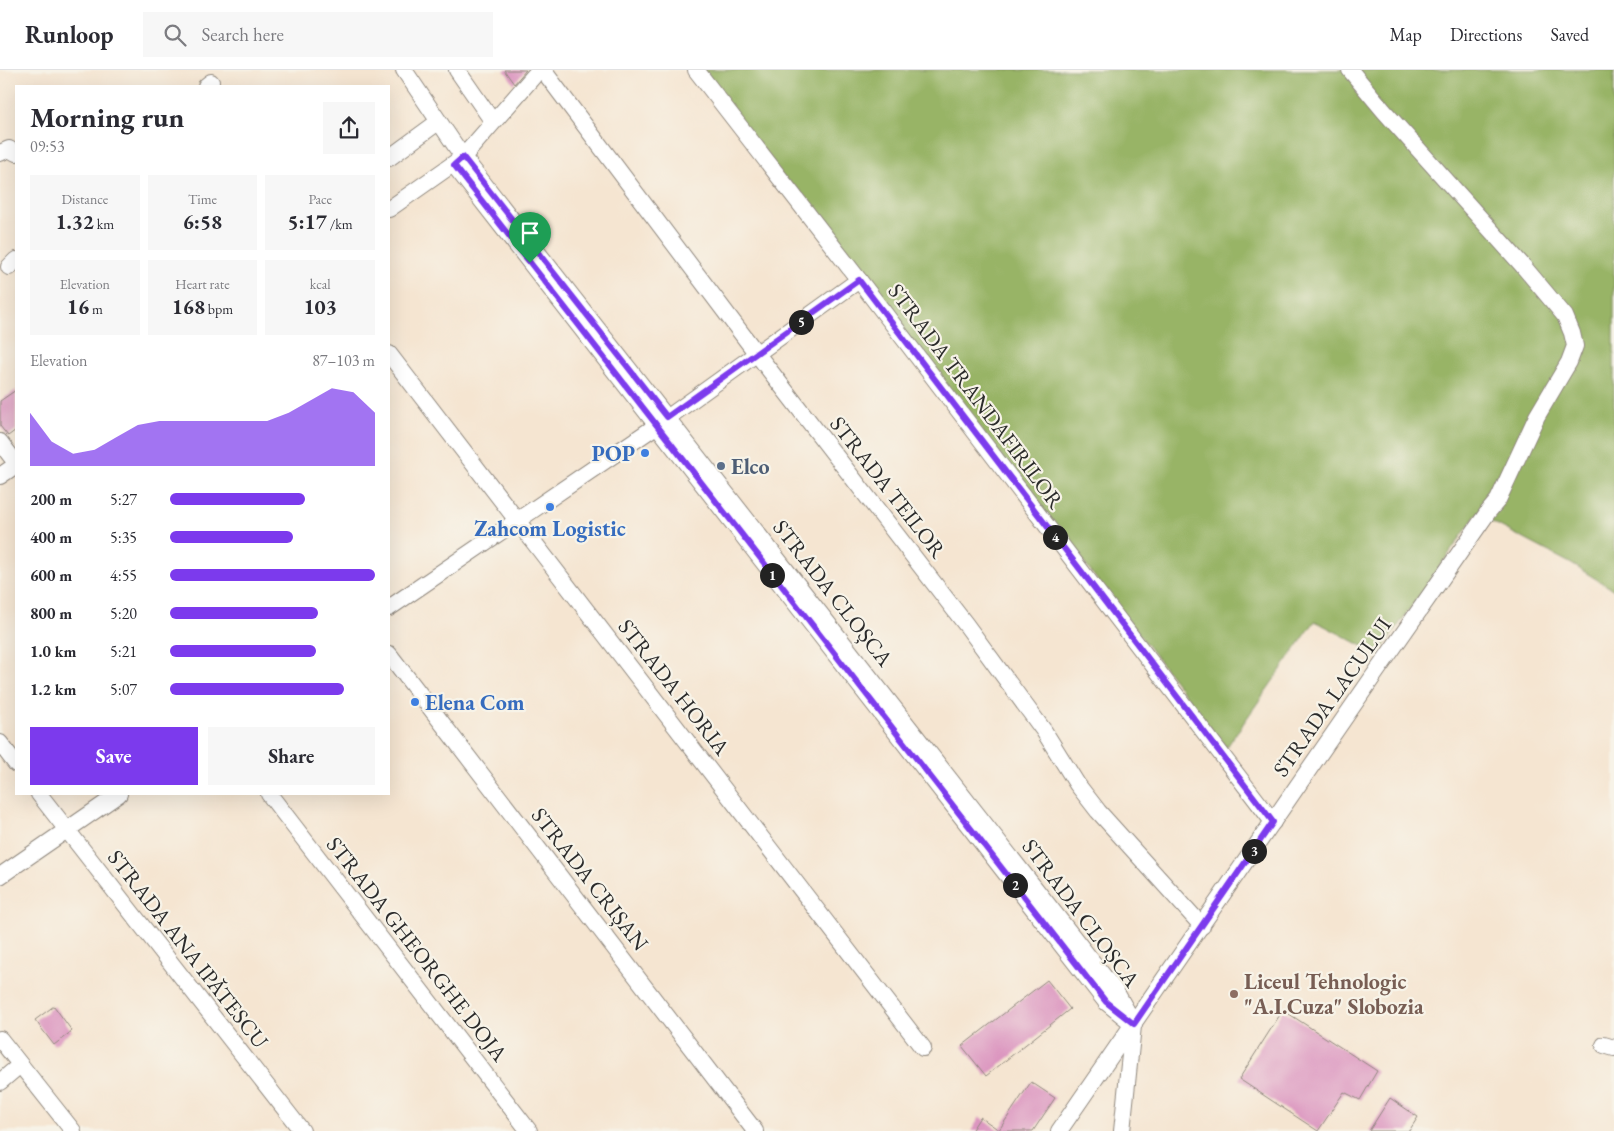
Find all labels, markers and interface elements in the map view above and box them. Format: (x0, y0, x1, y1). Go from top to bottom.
search box (143, 12, 493, 57)
text: Runloop (25, 19, 113, 50)
icon: search (161, 21, 189, 49)
text: Search here (201, 22, 284, 47)
text: Map (1390, 23, 1422, 46)
text: Directions (1450, 23, 1522, 46)
text: Saved (1550, 23, 1589, 46)
text: Morning run (30, 99, 184, 135)
button: share (323, 102, 375, 154)
text: 09:53 (30, 136, 65, 157)
text: Distance (61, 190, 108, 208)
text: Time (188, 190, 217, 208)
text: Pace (308, 190, 332, 208)
text: 1.32 (55, 208, 94, 235)
text: 6:58 (183, 208, 222, 235)
text: 5:17 (288, 208, 327, 235)
pin (509, 212, 551, 263)
text: km (94, 215, 114, 233)
text: /km (327, 215, 353, 233)
icon: arrive (516, 219, 544, 247)
text: Elevation (60, 275, 110, 293)
text: Heart rate (175, 275, 230, 293)
text: kcal (310, 275, 331, 293)
street label: STRADA TRANDAFIRILOR (882, 278, 1070, 515)
text: 16 (67, 293, 89, 320)
text: 168 (172, 293, 205, 320)
text: 103 (303, 293, 337, 320)
text: m (89, 300, 103, 318)
text: bpm (205, 300, 233, 318)
pin: 5 (788, 310, 814, 334)
text: 5 (798, 313, 805, 331)
text: Elevation (30, 350, 88, 371)
text: 87–103 m (312, 350, 375, 371)
street label: STRADA TEILOR (824, 410, 953, 564)
place label: POP (592, 439, 635, 468)
marker: POP (639, 447, 651, 459)
place label: Elco (731, 452, 770, 481)
marker: Elco (715, 460, 727, 472)
text: 200 m (30, 489, 72, 510)
text: 5:27 (110, 489, 137, 510)
marker: Zahcom Logistic (544, 501, 556, 513)
place label: Zahcom Logistic (474, 514, 626, 543)
street label: STRADA CLOȘCA (767, 514, 900, 673)
pin: 4 (1042, 524, 1068, 550)
text: 400 m (30, 527, 72, 548)
text: 5:35 (110, 527, 137, 548)
text: 4 (1052, 528, 1059, 546)
pin: 1 (760, 562, 784, 588)
text: 600 m (30, 565, 72, 586)
text: 4:55 (110, 565, 137, 586)
text: 1 (769, 566, 776, 584)
text: 800 m (30, 603, 72, 624)
text: 5:20 (110, 603, 137, 624)
street label: STRADA LACULUI (1266, 611, 1398, 782)
street label: STRADA HORIA (612, 613, 737, 762)
text: 1.0 km (30, 641, 76, 662)
text: 5:21 (110, 641, 137, 662)
text: 1.2 km (30, 679, 76, 700)
text: 5:07 (110, 679, 137, 700)
place label: Elena Com (425, 688, 525, 717)
marker: Elena Com (409, 696, 421, 708)
button: Save (30, 727, 198, 785)
button: Share (208, 727, 375, 785)
street label: STRADA CRIȘAN (525, 802, 655, 957)
street label: STRADA GHEORGHE DOJA (320, 831, 514, 1068)
street label: STRADA CLOȘCA (1016, 833, 1147, 994)
pin: 3 (1242, 838, 1266, 864)
text: 3 (1251, 842, 1258, 860)
street label: STRADA ANA IPĂTESCU (101, 844, 275, 1055)
pin: 2 (1002, 872, 1028, 898)
text: 2 (1012, 876, 1019, 894)
place label: Liceul Tehnologic "A.I.Cuza" Slobozia (1244, 967, 1424, 1021)
marker: Liceul Tehnologic "A.I.Cuza" Slobozia (1228, 988, 1240, 1000)

